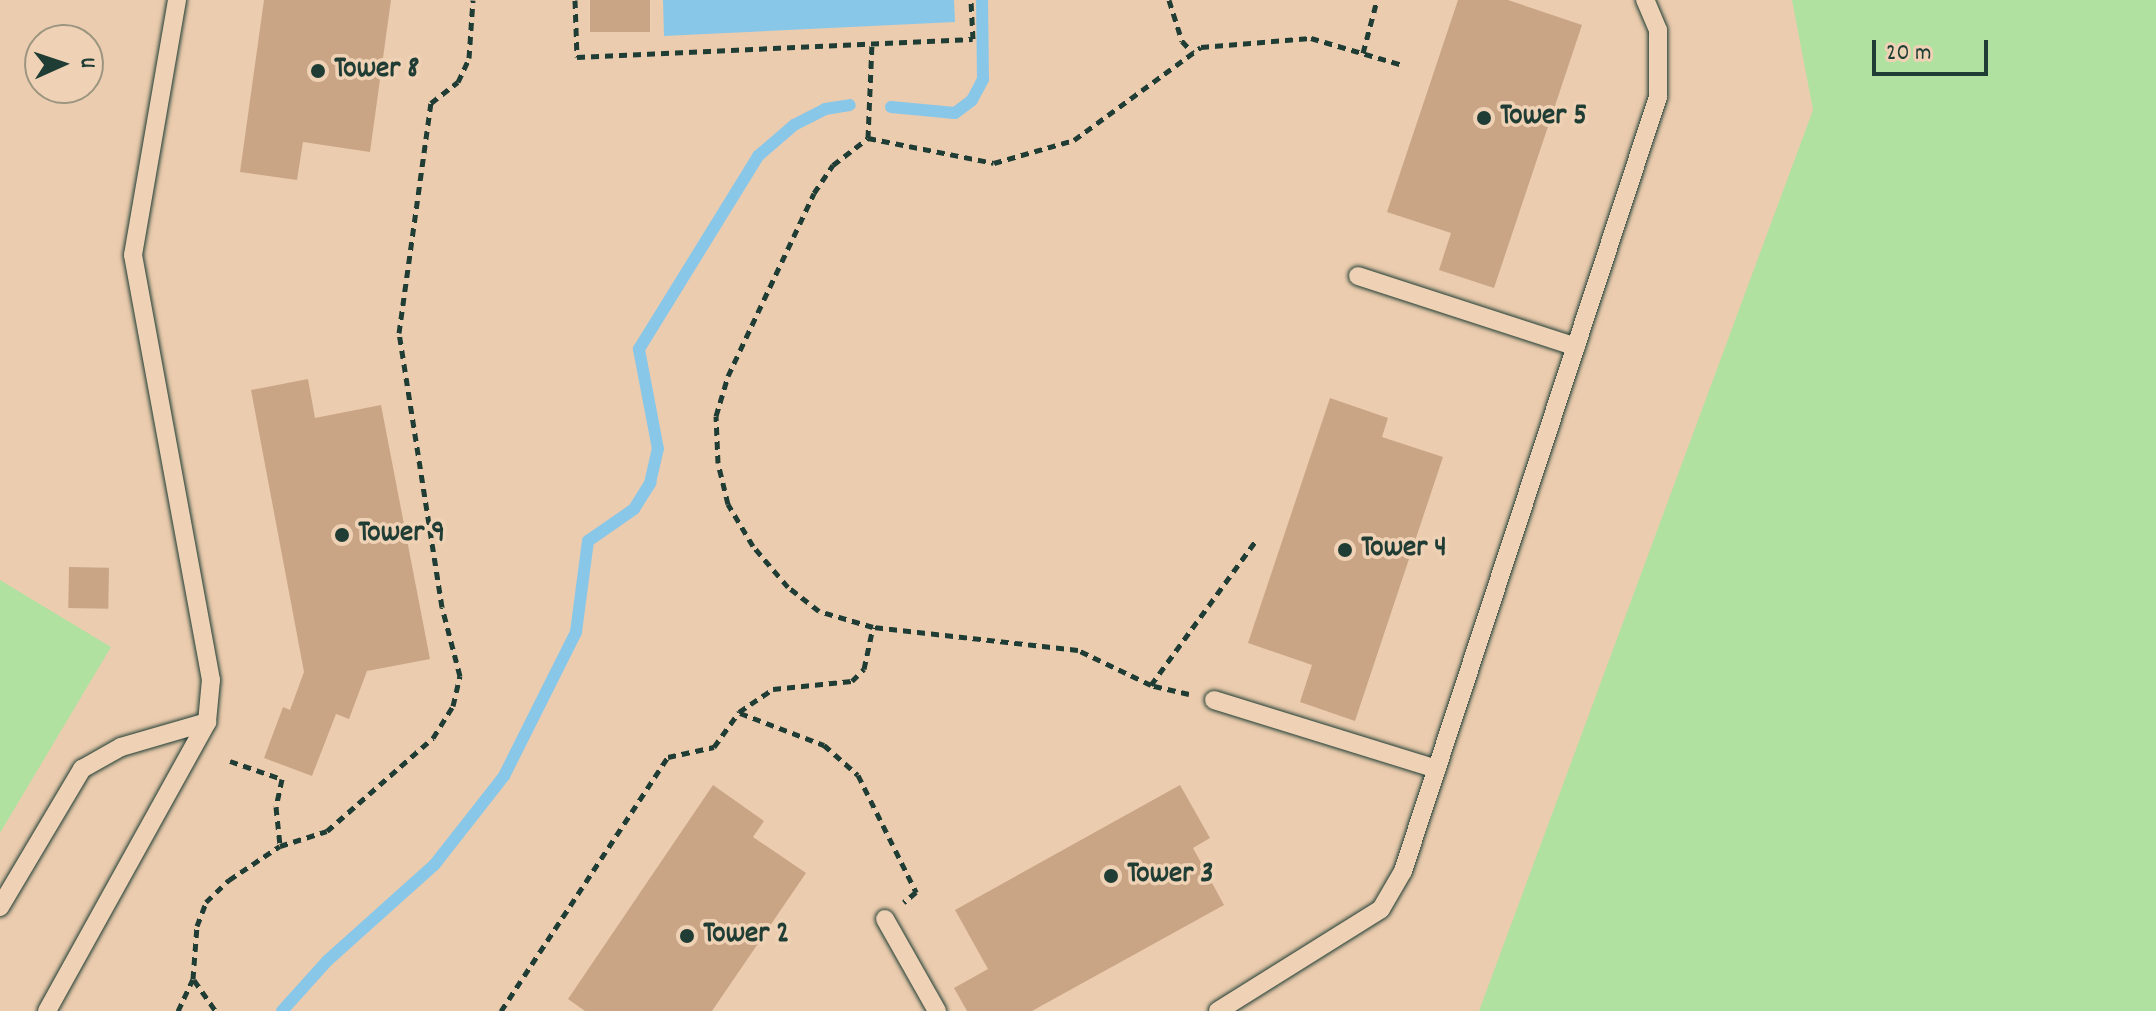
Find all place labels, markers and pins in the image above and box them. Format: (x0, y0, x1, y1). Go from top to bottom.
place label: Tower 8 (334, 53, 419, 89)
marker: Tower 8 (309, 62, 327, 80)
place label: Tower 5 (1500, 100, 1587, 136)
marker: Tower 5 (1475, 109, 1493, 127)
place label: Tower 9 (358, 517, 445, 553)
marker: Tower 9 (333, 526, 351, 544)
place label: Tower 4 (1361, 532, 1447, 568)
marker: Tower 4 (1336, 541, 1354, 559)
place label: Tower 3 (1127, 858, 1213, 894)
marker: Tower 3 (1102, 867, 1120, 885)
place label: Tower 2 (703, 918, 789, 954)
marker: Tower 2 (678, 927, 696, 945)

